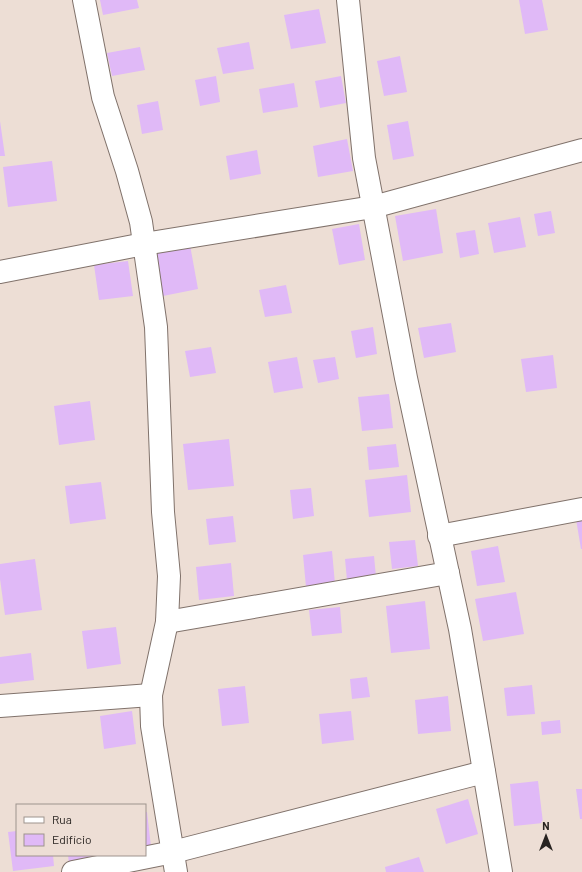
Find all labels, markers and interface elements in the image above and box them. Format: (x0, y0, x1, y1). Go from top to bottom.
legend (16, 804, 146, 856)
text: Rua (52, 812, 72, 826)
north arrow (526, 816, 566, 856)
text: N (542, 819, 550, 832)
text: Edifício (52, 832, 92, 846)

